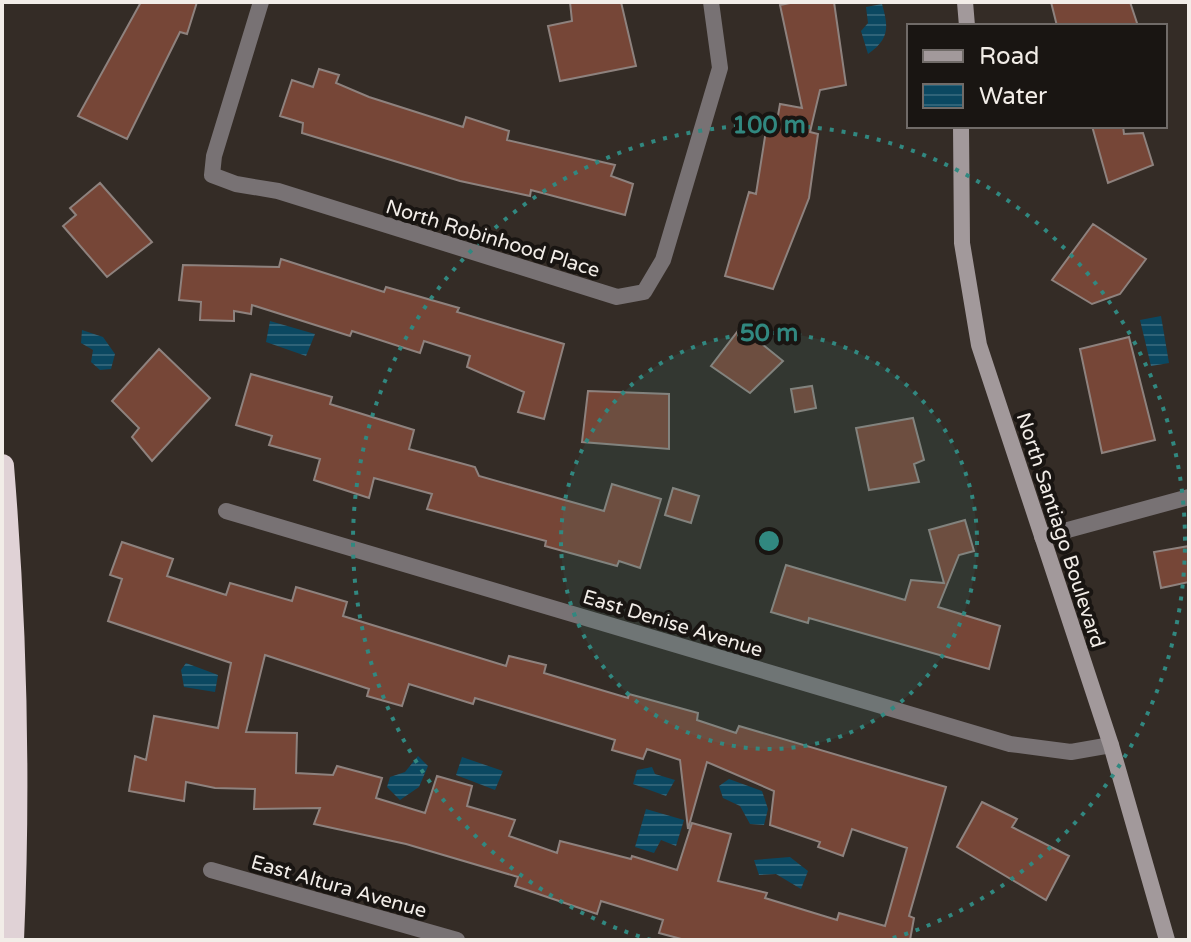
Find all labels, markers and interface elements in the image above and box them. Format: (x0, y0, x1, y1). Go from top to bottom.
legend (907, 24, 1167, 128)
text: Road (979, 42, 1039, 71)
text: Water (979, 82, 1048, 111)
text: 100 m (732, 111, 806, 140)
street label: North Robinhood Place (383, 195, 603, 283)
text: 50 m (740, 319, 798, 348)
street label: North Santiago Boulevard (1011, 410, 1109, 651)
centre of rings (755, 527, 783, 555)
street label: East Denise Avenue (580, 585, 766, 663)
street label: East Altura Avenue (248, 850, 429, 924)

